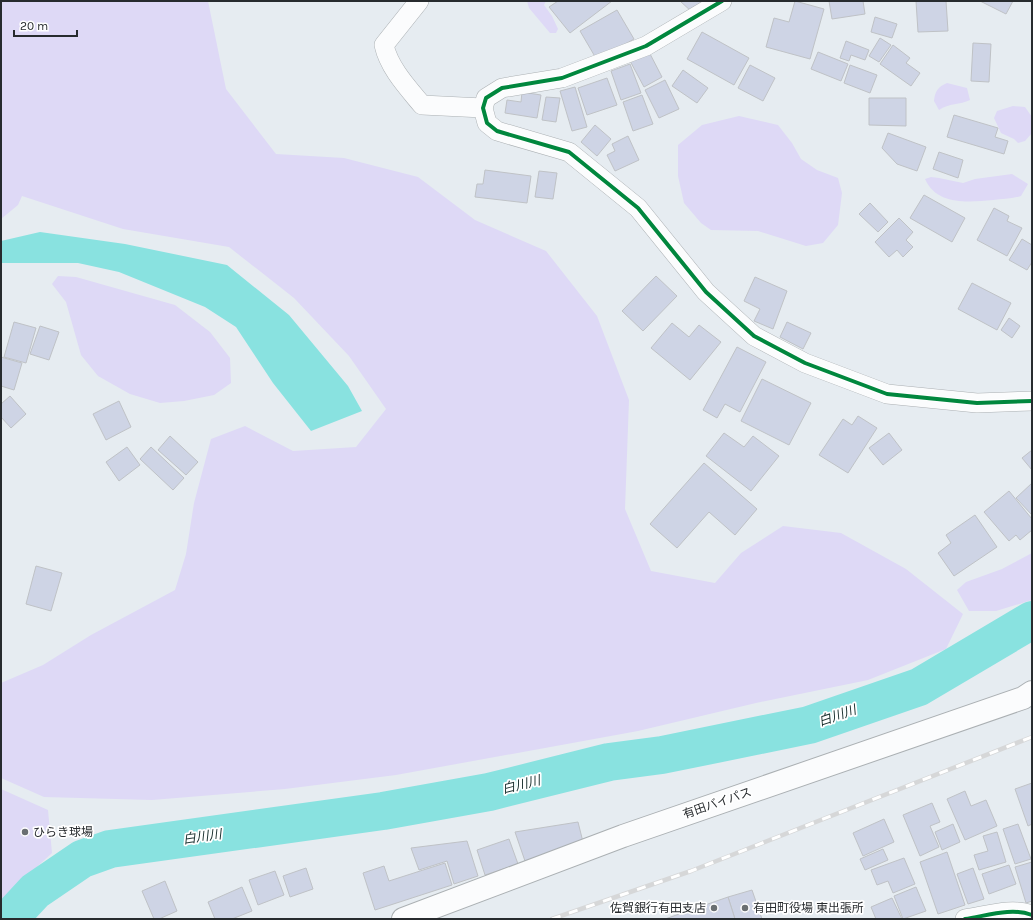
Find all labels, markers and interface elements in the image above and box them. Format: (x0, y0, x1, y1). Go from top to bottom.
scale bar (14, 12, 77, 38)
text: 20 m (20, 19, 48, 33)
water label: 白川川 (816, 701, 860, 729)
water label: 白川川 (500, 772, 544, 796)
street label: 有田バイパス (681, 785, 753, 821)
place label: ひらき球場 (33, 825, 93, 839)
water label: 白川川 (182, 826, 224, 847)
marker: ひらき球場 (20, 827, 30, 837)
place label: 佐賀銀行有田支店 (610, 901, 706, 915)
place label: 有田町役場 東出張所 (753, 901, 864, 915)
marker: 佐賀銀行有田支店 (709, 903, 719, 913)
marker: 有田町役場 東出張所 (740, 903, 750, 913)

